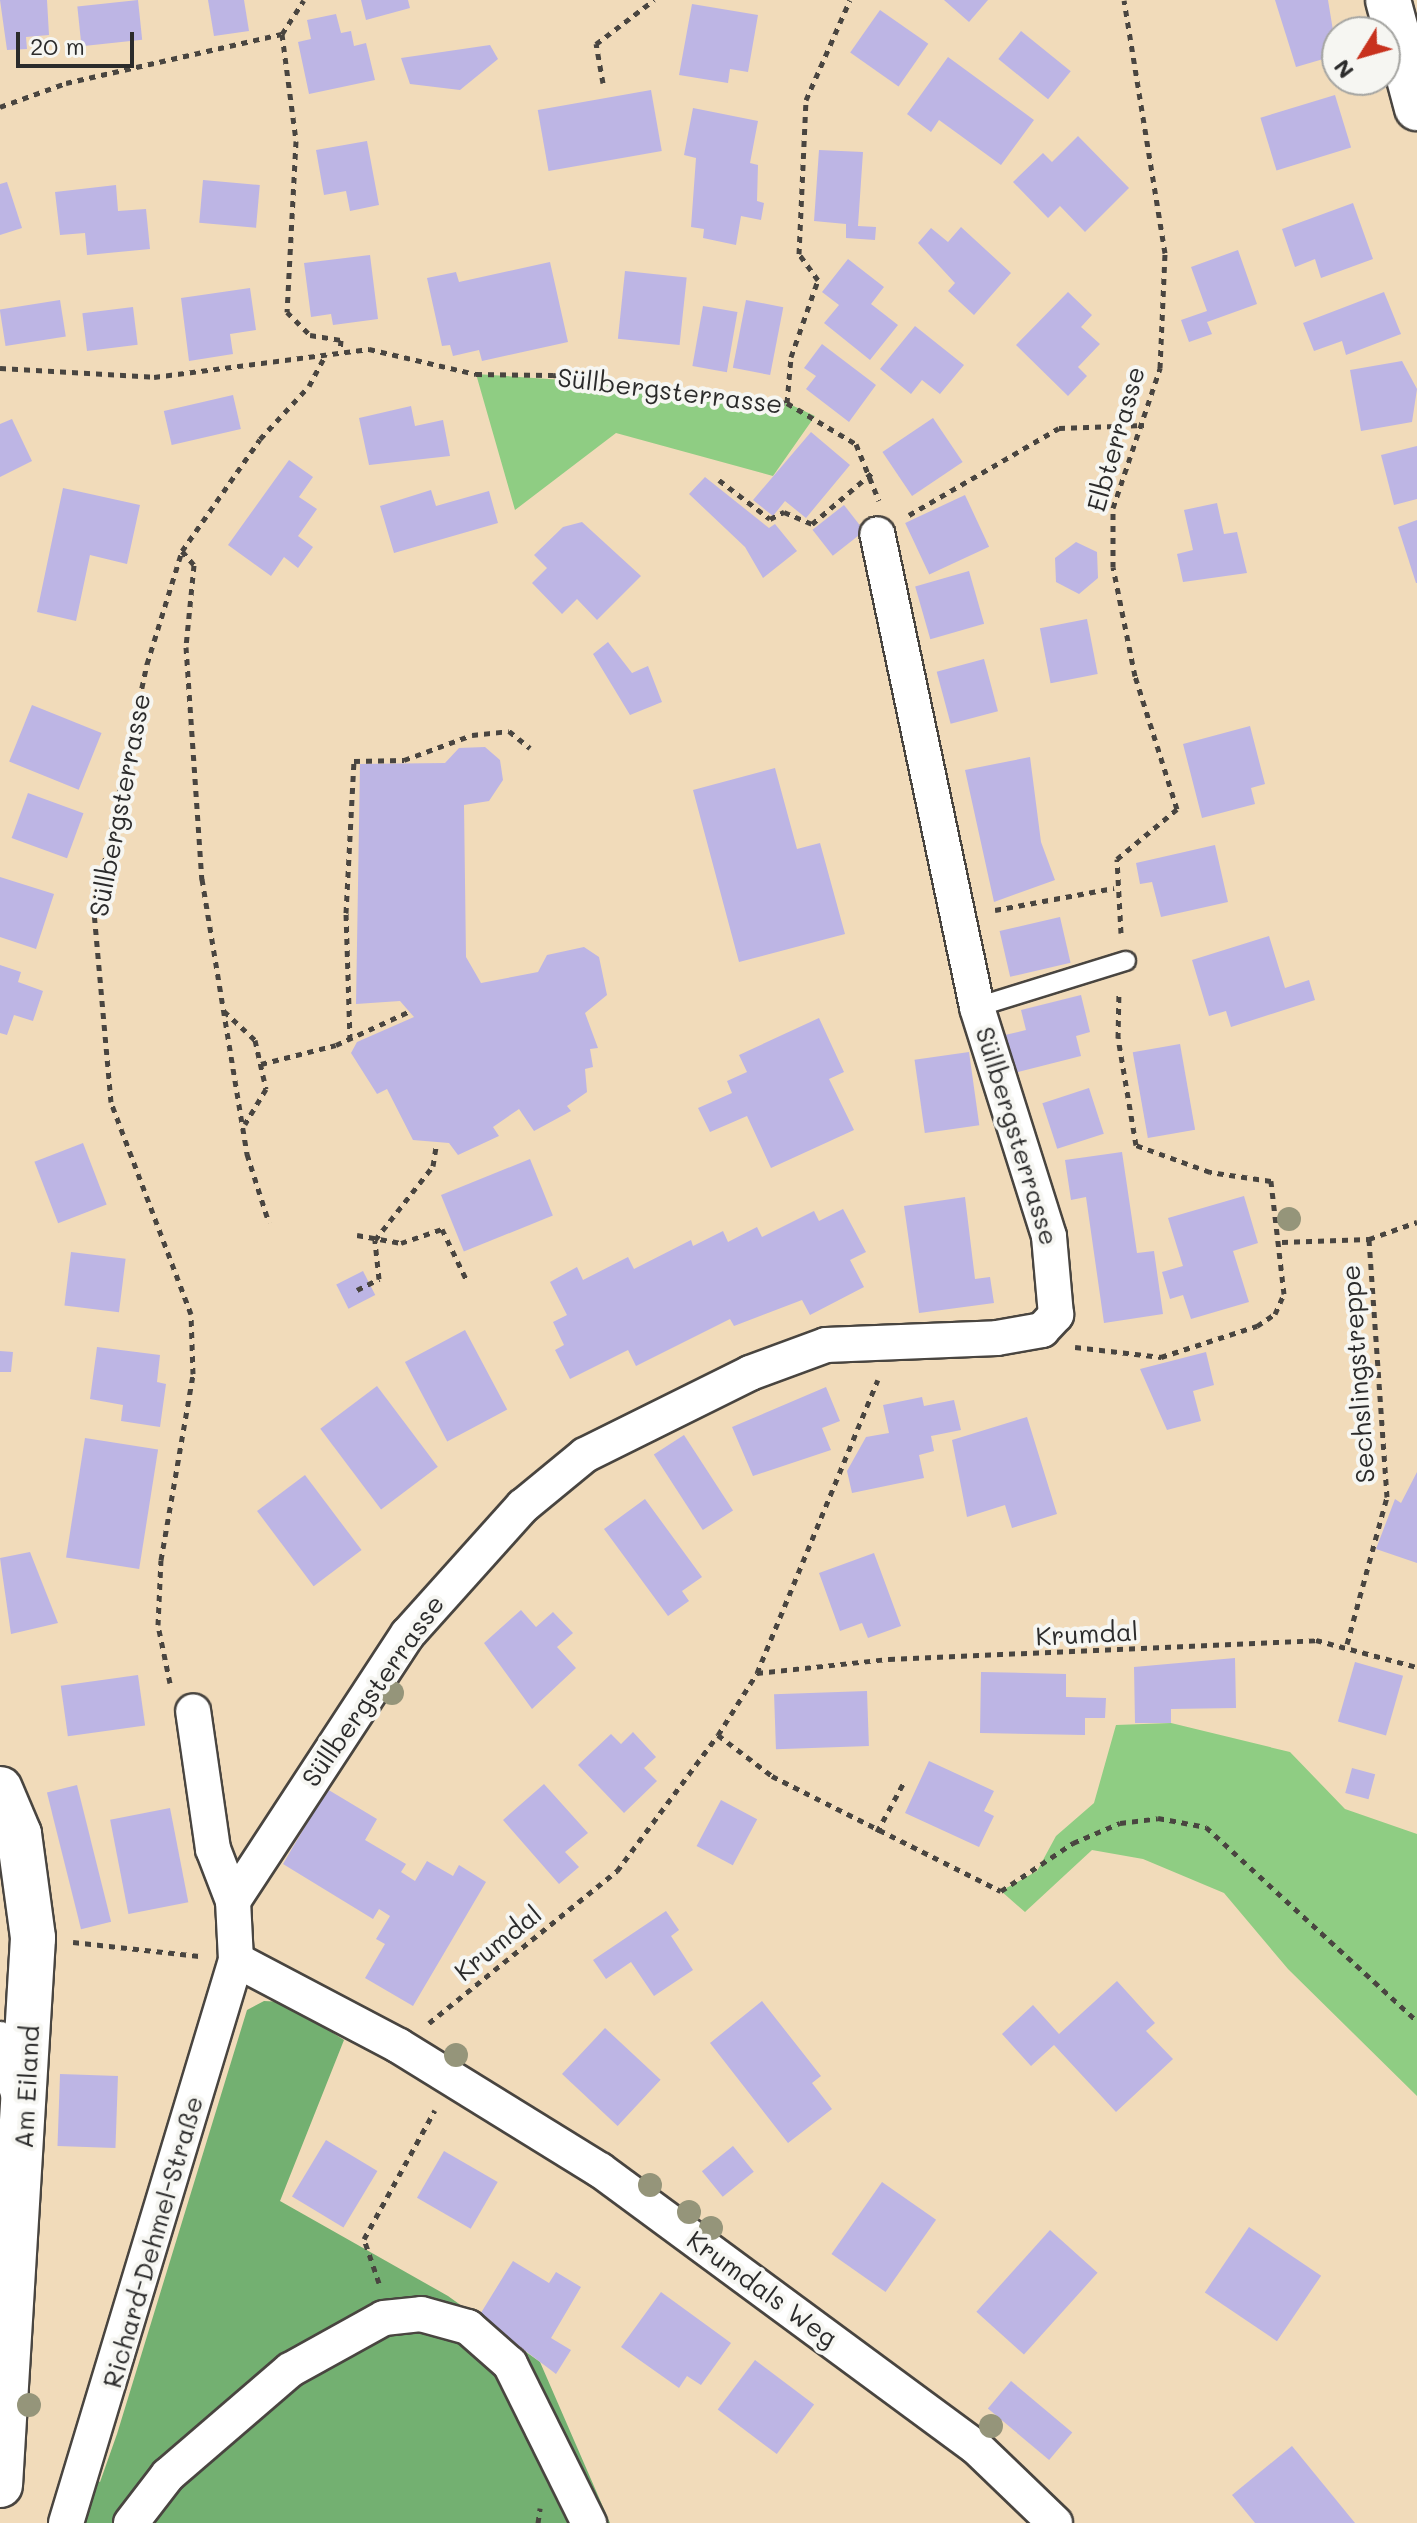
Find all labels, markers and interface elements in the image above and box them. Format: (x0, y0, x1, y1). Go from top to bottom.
scale bar (20, 16, 138, 66)
north arrow (1321, 16, 1401, 96)
text: 20 m (30, 30, 85, 61)
text: N (1326, 54, 1360, 85)
street label: Süllbergsterrasse (556, 362, 784, 420)
street label: Elbterrasse (1080, 363, 1152, 515)
street label: Süllbergsterrasse (83, 691, 157, 919)
street label: Süllbergsterrasse (969, 1023, 1065, 1249)
street label: Sechslingstreppe (1335, 1264, 1381, 1484)
street label: Süllbergsterrasse (295, 1589, 451, 1793)
street label: Krumdal (1035, 1616, 1139, 1652)
street label: Krumdal (448, 1898, 548, 1988)
street label: Am Eiland (8, 2025, 46, 2149)
street label: Richard-Dehmel-Straße (96, 2092, 210, 2392)
street label: Krumdals Weg (681, 2224, 843, 2354)

